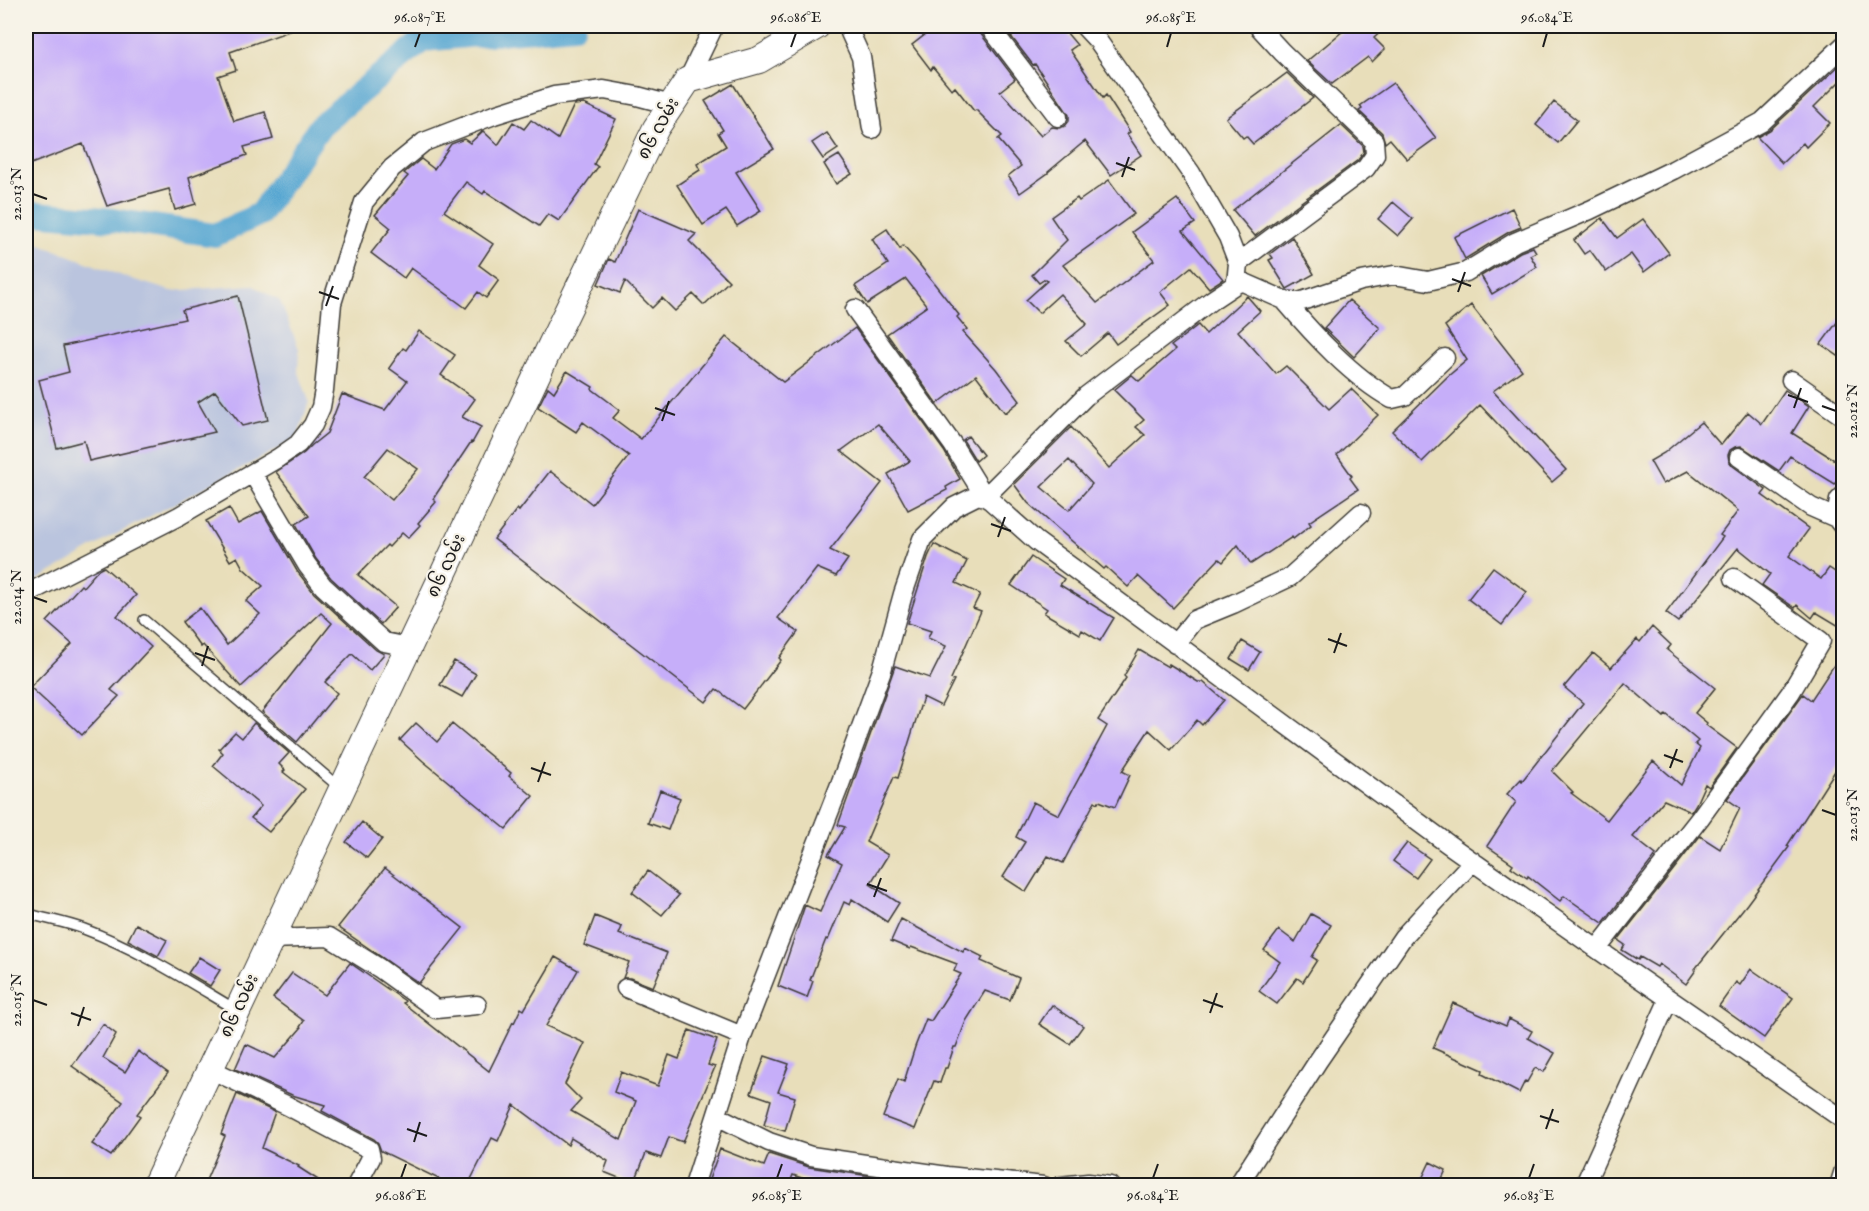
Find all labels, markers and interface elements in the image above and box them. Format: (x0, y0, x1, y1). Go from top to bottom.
text: 96.087°E (393, 8, 446, 27)
text: 96.086°E (770, 8, 821, 27)
text: 96.085°E (1145, 8, 1196, 27)
text: 96.084°E (1520, 8, 1573, 27)
street label: ၈၆ လမ်း (630, 93, 685, 164)
text: 22.013°N (7, 167, 26, 221)
text: 22.012°N (1843, 384, 1862, 438)
street label: ၈၆ လမ်း (420, 529, 472, 601)
text: 22.014°N (7, 569, 26, 625)
text: 22.013°N (1843, 788, 1862, 842)
street label: ၈၆ လမ်း (213, 969, 265, 1041)
text: 22.015°N (7, 973, 26, 1027)
text: 96.086°E (375, 1186, 426, 1205)
text: 96.085°E (751, 1186, 802, 1205)
text: 96.084°E (1126, 1186, 1179, 1205)
text: 96.083°E (1503, 1186, 1554, 1205)

